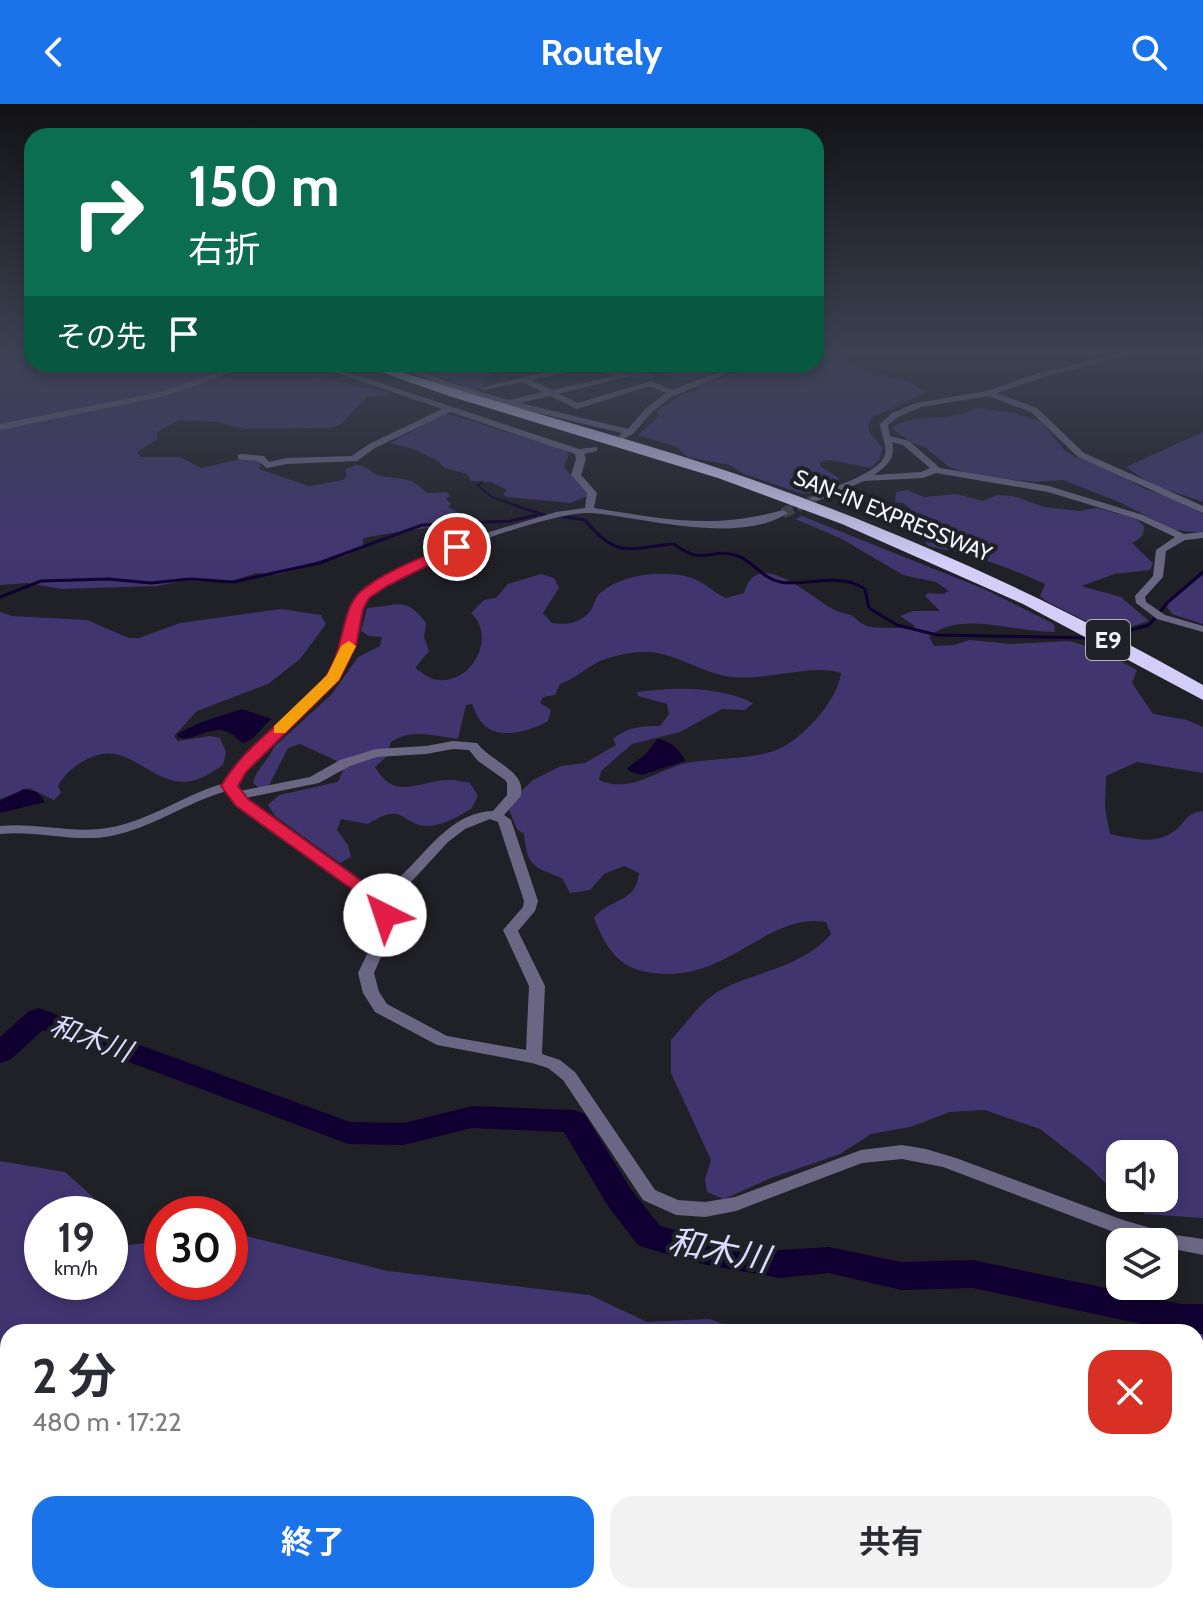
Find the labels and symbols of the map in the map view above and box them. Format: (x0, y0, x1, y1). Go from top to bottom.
street label: SAN-IN EXPRESSWAY (790, 463, 996, 568)
pin (423, 513, 491, 581)
road number: E9 (1086, 620, 1130, 660)
position arrow (343, 873, 427, 957)
water label: 和木川 (46, 1008, 139, 1069)
speed limit sign: 30 (144, 1196, 248, 1300)
water label: 和木川 (665, 1220, 776, 1281)

